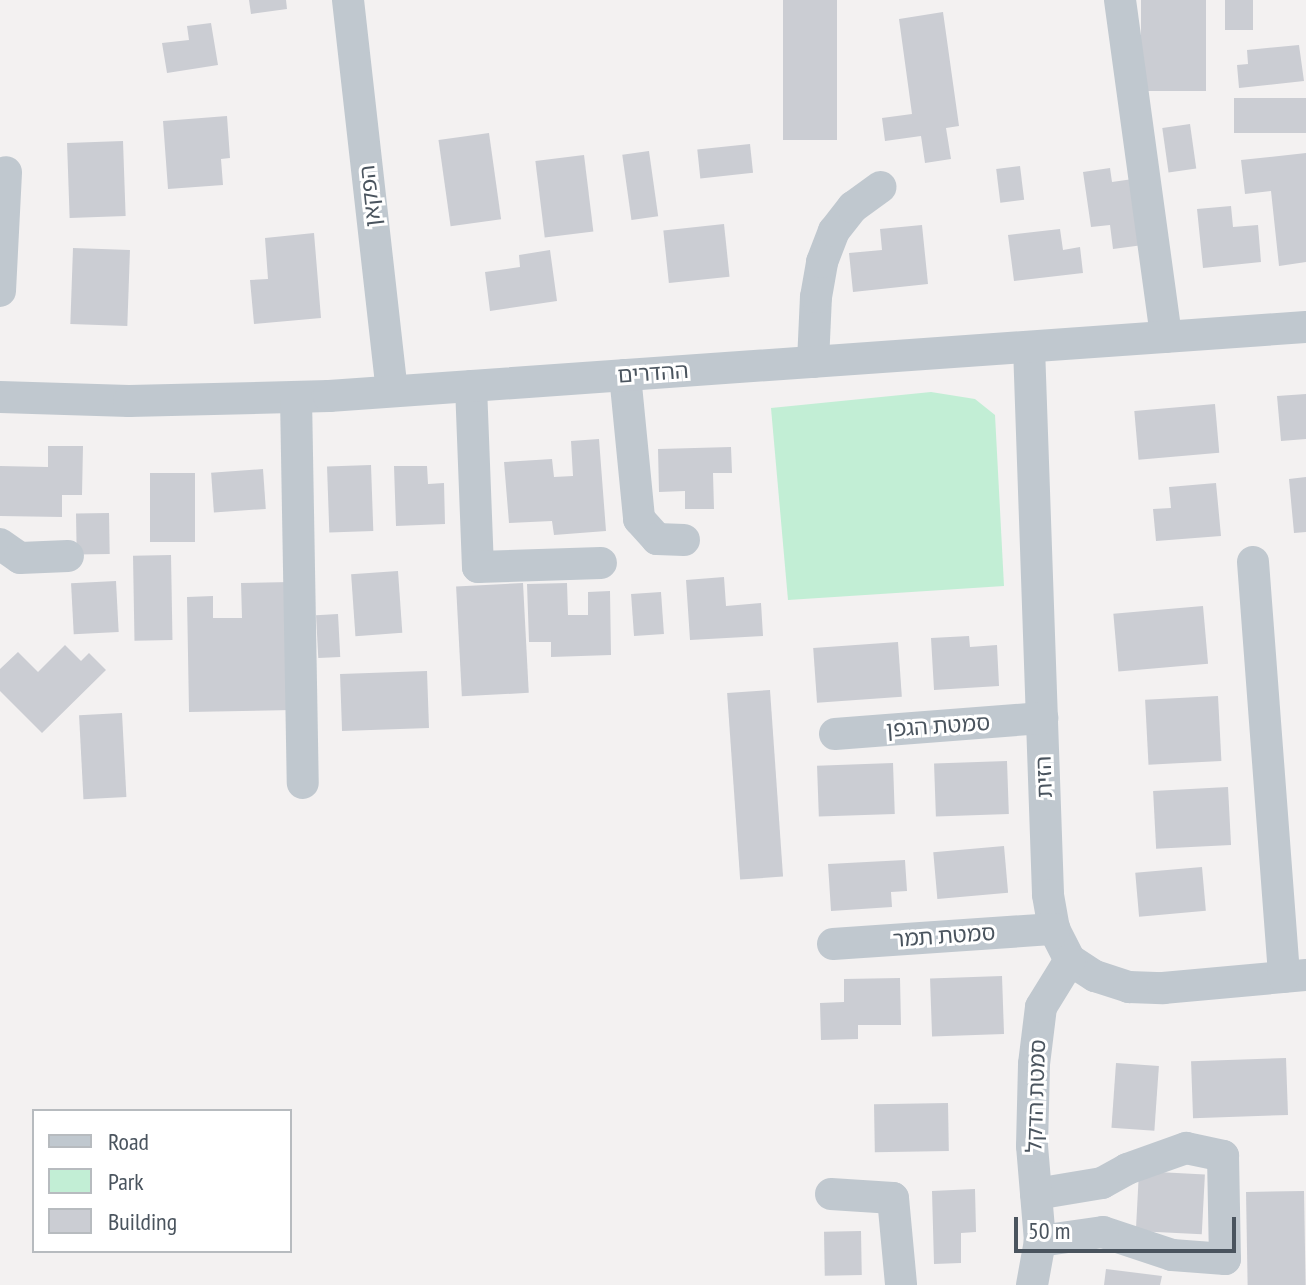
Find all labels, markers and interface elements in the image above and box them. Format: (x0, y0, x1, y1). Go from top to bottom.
street label: הפקאן (354, 164, 386, 228)
street label: ההדרים (617, 357, 689, 389)
street label: סמטת הגפן (885, 709, 991, 743)
street label: הזית (1030, 755, 1058, 799)
street label: סמטת תמר (892, 919, 996, 953)
street label: סמטת הדקל (1021, 1039, 1051, 1153)
legend (32, 1109, 292, 1253)
text: Road (108, 1126, 149, 1157)
text: Park (108, 1166, 144, 1197)
scale bar (1018, 1201, 1240, 1251)
text: Building (108, 1206, 177, 1237)
text: 50 m (1028, 1215, 1070, 1246)

